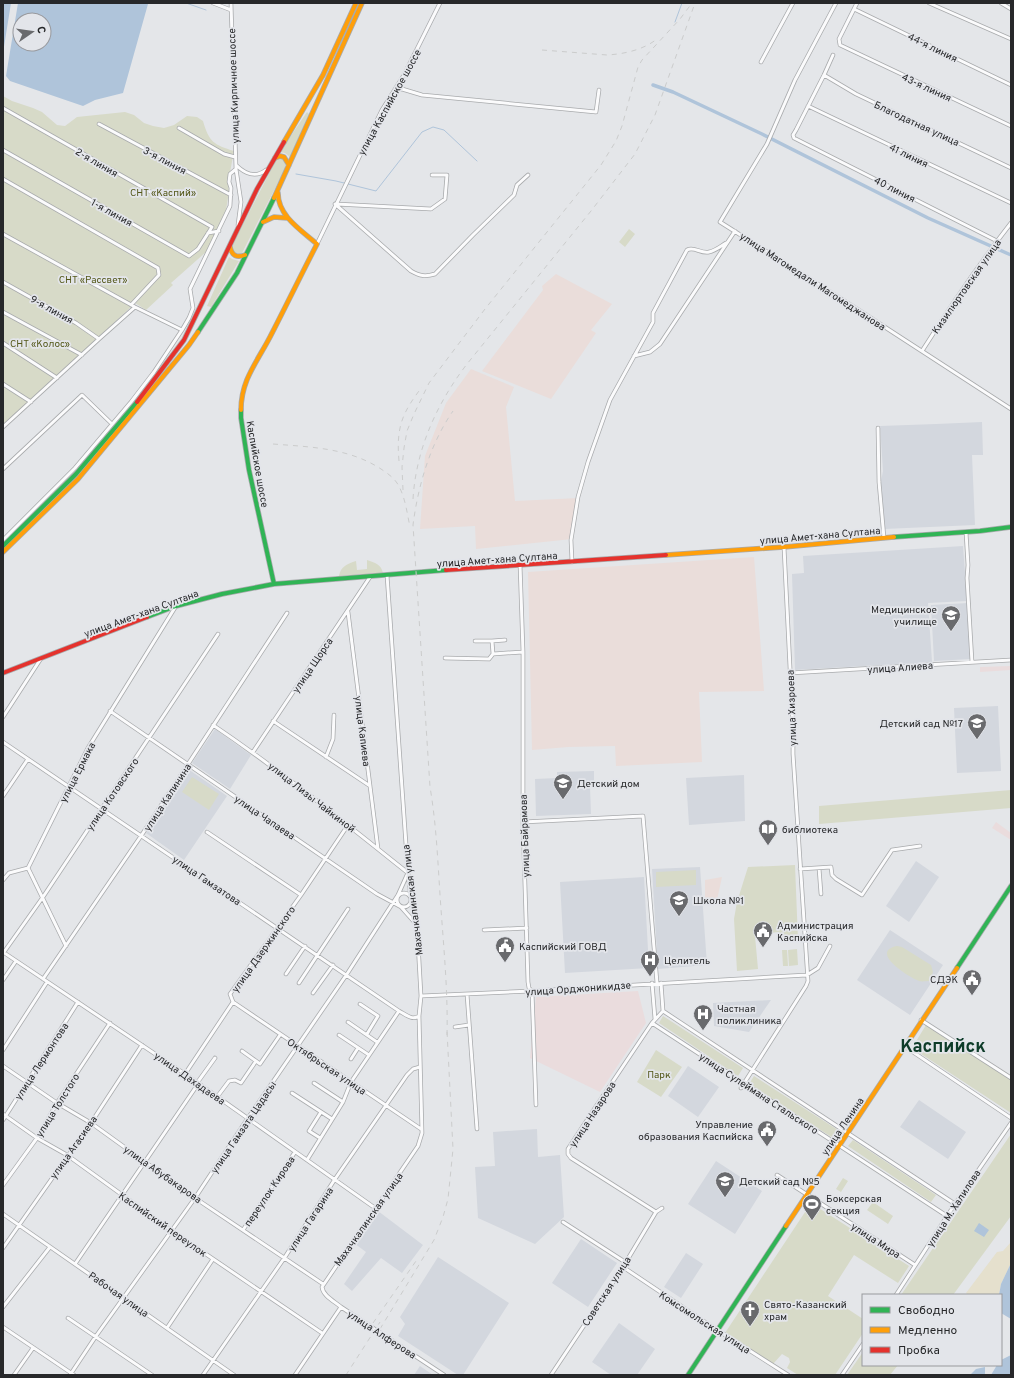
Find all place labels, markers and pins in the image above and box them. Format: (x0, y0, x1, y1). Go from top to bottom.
place label: Медицинское училище (871, 604, 937, 629)
school or university icon: Медицинское училище (940, 604, 962, 632)
school or university icon: Детский сад №17 (966, 712, 988, 740)
place label: Детский сад №17 (879, 718, 963, 731)
school or university icon: Детский дом (552, 772, 574, 800)
place label: Детский дом (577, 778, 640, 791)
library icon: библиотека (757, 818, 779, 846)
place label: библиотека (782, 824, 838, 837)
school or university icon: Школа №1 (668, 889, 690, 917)
place label: Школа №1 (693, 895, 744, 908)
public building icon: Администрация Каспийска (752, 920, 774, 948)
place label: Администрация Каспийска (777, 920, 854, 945)
public building icon: Каспийский ГОВД (494, 935, 516, 963)
place label: Каспийский ГОВД (519, 941, 607, 954)
hospital icon: Целитель (639, 949, 661, 977)
place label: Целитель (664, 955, 710, 968)
public building icon: СДЭК (961, 968, 983, 996)
place label: СДЭК (930, 974, 958, 987)
hospital icon: Частная поликлиника (692, 1003, 714, 1031)
place label: Частная поликлиника (717, 1003, 781, 1028)
place label: Управление образования Каспийска (638, 1119, 753, 1144)
public building icon: Управление образования Каспийска (756, 1119, 778, 1147)
school or university icon: Детский сад №5 (714, 1170, 736, 1198)
place label: Детский сад №5 (739, 1176, 820, 1189)
sports icon: Боксерская секция (801, 1193, 823, 1221)
place label: Боксерская секция (826, 1193, 882, 1218)
church icon: Свято-Казанский храм (739, 1299, 761, 1327)
place label: Свято-Казанский храм (764, 1299, 847, 1324)

